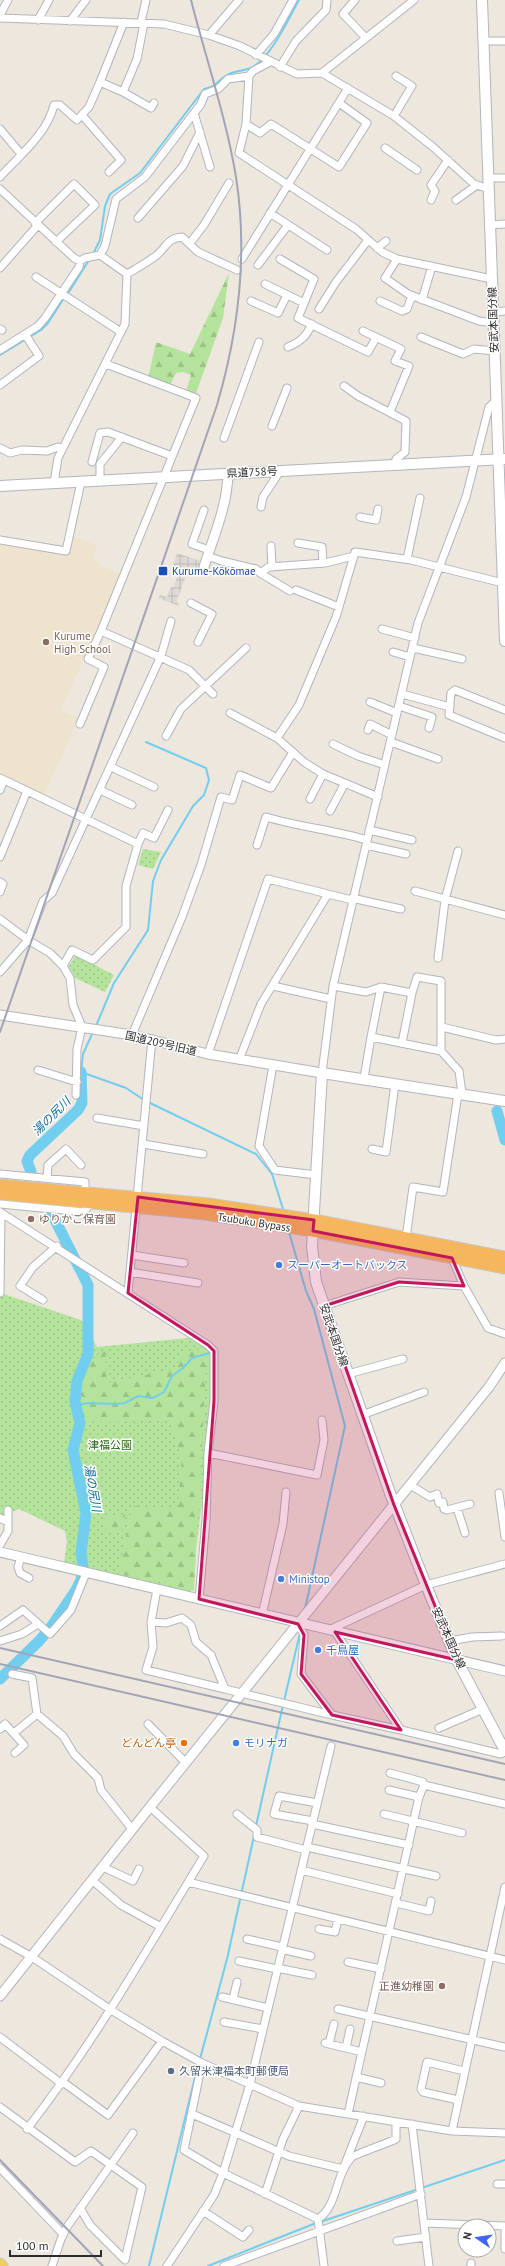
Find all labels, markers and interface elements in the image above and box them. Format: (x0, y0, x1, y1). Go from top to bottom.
street label: 安武本国分線 (485, 287, 501, 353)
street label: 県道758号 (226, 464, 278, 480)
place label: Kurume-Kōkōmae (172, 564, 256, 578)
marker: Kurume-Kōkōmae (157, 565, 169, 577)
place label: Kurume High School (54, 629, 112, 656)
marker: Kurume High School (41, 637, 51, 647)
street label: 国道209号旧道 (124, 1028, 198, 1058)
water label: 湯の尻川 (29, 1092, 75, 1138)
street label: Tsubuku Bypass (216, 1209, 292, 1235)
place label: ゆりかご保育園 (39, 1212, 116, 1226)
marker: ゆりかご保育園 (26, 1214, 36, 1224)
place label: スーパーオートバックス (287, 1258, 408, 1272)
marker: スーパーオートバックス (274, 1260, 284, 1270)
street label: 安武本国分線 (317, 1302, 351, 1368)
park label: 津福公園 (88, 1438, 132, 1452)
water label: 湯の尻川 (81, 1463, 105, 1515)
place label: Ministop (289, 1572, 330, 1586)
marker: Ministop (276, 1574, 286, 1584)
street label: 安武本国分線 (429, 1605, 469, 1671)
place label: 千鳥屋 (326, 1643, 359, 1657)
marker: 千鳥屋 (313, 1645, 323, 1655)
place label: どんどん亭 (121, 1736, 176, 1750)
place label: モリナガ (244, 1736, 288, 1750)
marker: どんどん亭 (179, 1738, 189, 1748)
marker: モリナガ (231, 1738, 241, 1748)
place label: 正進幼稚園 (379, 1979, 434, 1993)
marker: 正進幼稚園 (437, 1981, 447, 1991)
place label: 久留米津福本町郵便局 (179, 2064, 289, 2078)
marker: 久留米津福本町郵便局 (166, 2066, 176, 2076)
north arrow (457, 2218, 497, 2258)
text: N (460, 2231, 475, 2241)
scale bar (10, 2232, 101, 2258)
text: 100 m (16, 2238, 49, 2253)

